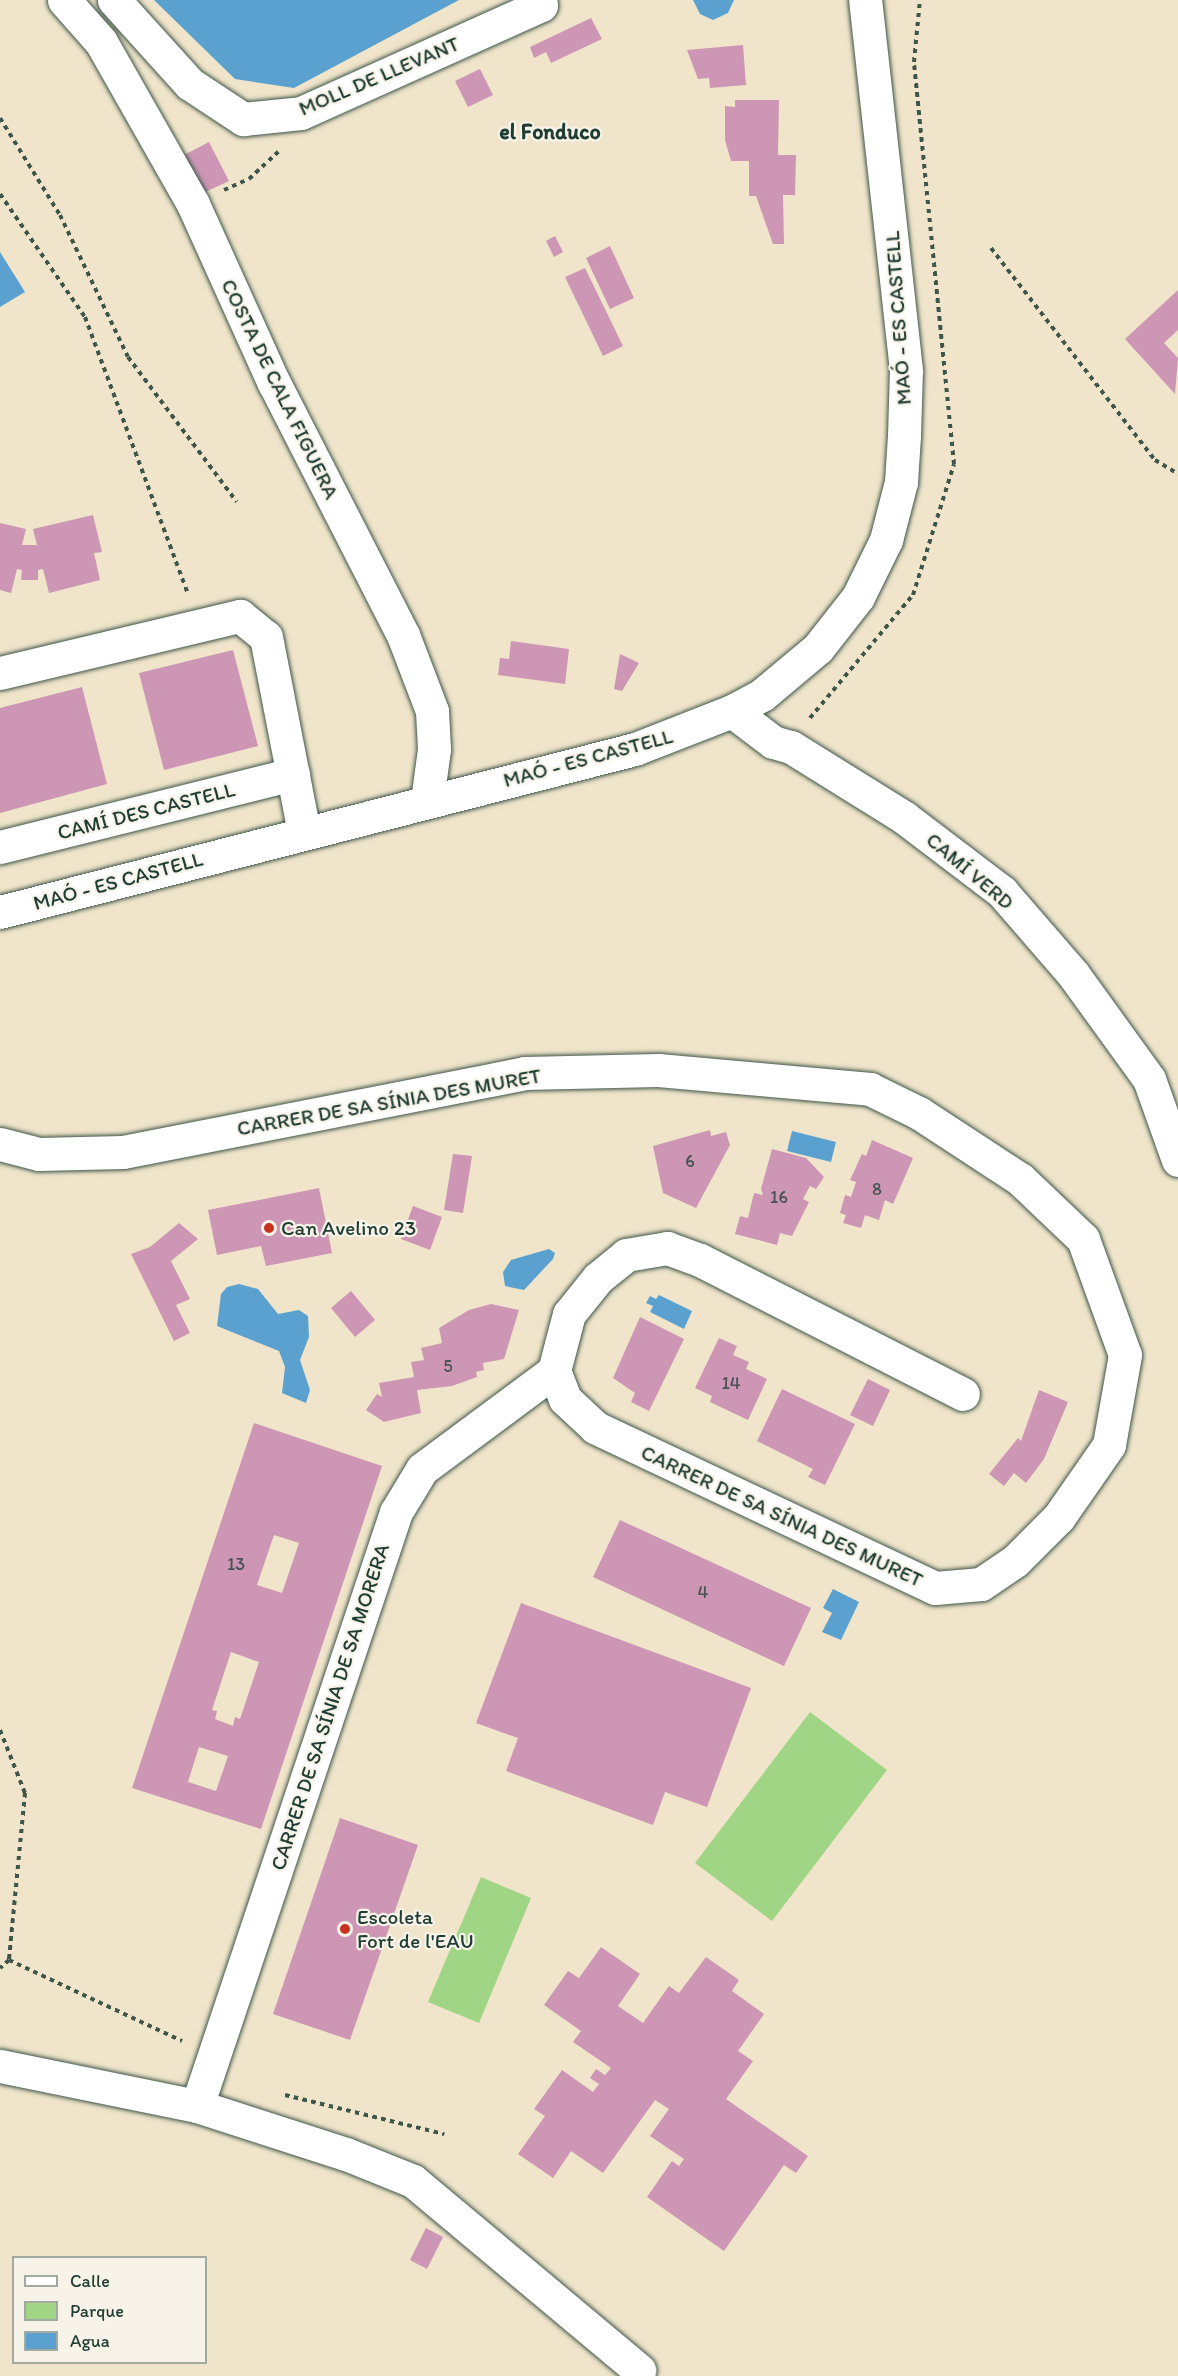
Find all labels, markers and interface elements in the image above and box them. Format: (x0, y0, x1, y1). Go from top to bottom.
street label: MOLL DE LLEVANT (295, 31, 463, 121)
district label: el Fonduco (499, 119, 601, 145)
street label: MAÓ - ES CASTELL (879, 230, 917, 406)
street label: COSTA DE CALA FIGUERA (216, 275, 344, 503)
street label: MAÓ - ES CASTELL (500, 723, 676, 793)
street label: CAMÍ DES CASTELL (55, 777, 237, 845)
street label: CAMÍ VERD (921, 827, 1019, 915)
street label: MAÓ - ES CASTELL (30, 846, 206, 916)
street label: CARRER DE SA SÍNIA DES MURET (234, 1063, 544, 1141)
house number: 6 (685, 1150, 695, 1172)
house number: 8 (872, 1178, 882, 1200)
house number: 16 (770, 1186, 788, 1208)
place label: Can Avelino 23 (281, 1215, 416, 1241)
marker: Can Avelino 23 (262, 1221, 276, 1235)
house number: 5 (443, 1355, 453, 1377)
house number: 14 (721, 1372, 741, 1394)
street label: CARRER DE SA SÍNIA DES MURET (636, 1439, 928, 1593)
street label: CARRER DE SA SÍNIA DE SA MORERA (265, 1539, 395, 1875)
house number: 13 (227, 1553, 245, 1575)
house number: 4 (698, 1581, 708, 1603)
place label: Escoleta Fort de l'EAU (357, 1904, 474, 1954)
marker: Escoleta Fort de l'EAU (338, 1922, 352, 1936)
legend (12, 2256, 207, 2364)
text: Calle (70, 2270, 110, 2292)
text: Parque (70, 2300, 124, 2322)
text: Agua (70, 2330, 110, 2352)

